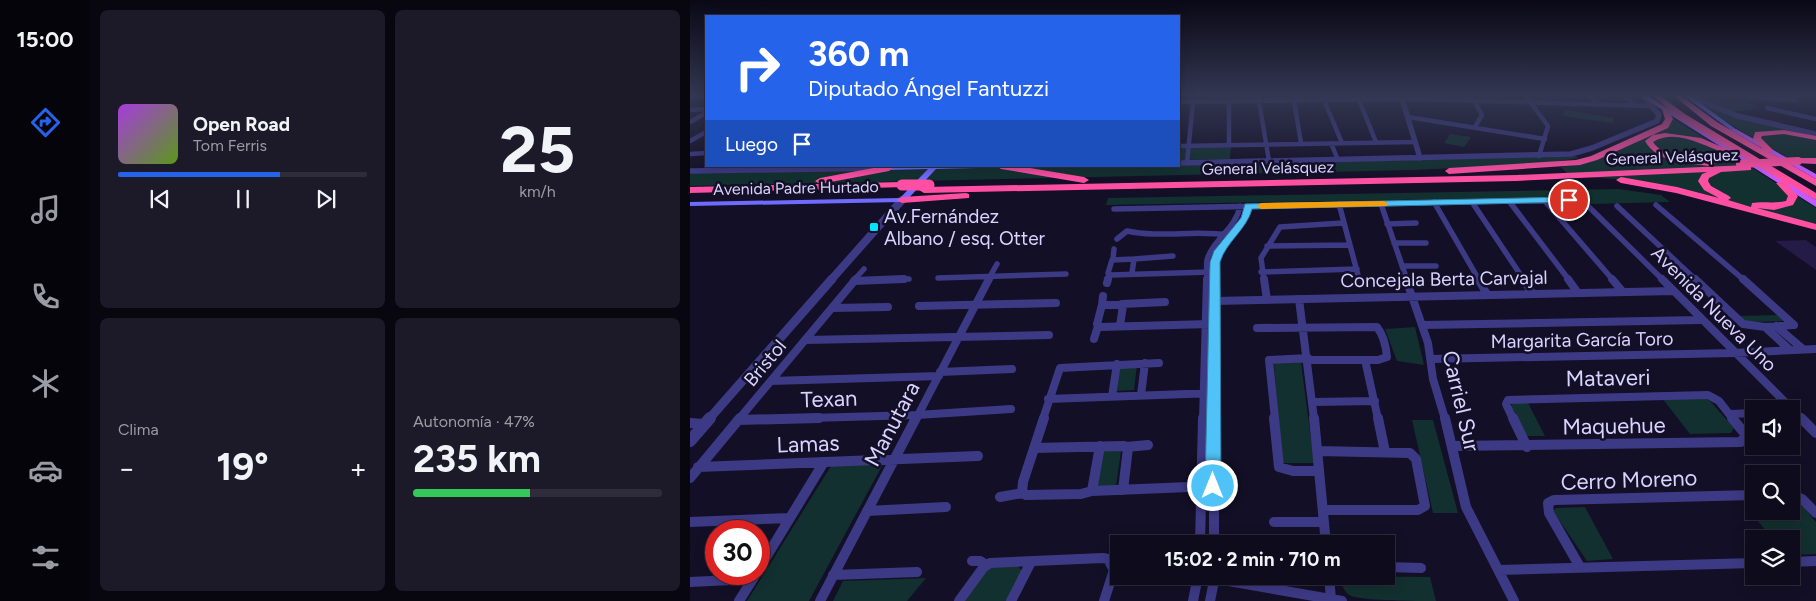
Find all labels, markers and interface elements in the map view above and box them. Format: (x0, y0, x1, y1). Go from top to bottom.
text: 15:00 (16, 26, 74, 53)
text: 360 m (808, 33, 909, 75)
icon: right (725, 35, 790, 100)
text: Diputado Ángel Fantuzzi (808, 75, 1049, 102)
icon: directions (28, 105, 63, 140)
text: 25 (500, 110, 575, 188)
text: Open Road (193, 113, 290, 136)
icon: arrive (788, 130, 816, 158)
text: Luego (725, 133, 778, 156)
text: Tom Ferris (193, 136, 267, 155)
street label: General Velásquez (1605, 145, 1739, 169)
street label: General Velásquez (1202, 157, 1335, 179)
street label: Avenida Padre Hurtado (713, 177, 879, 199)
pin (1548, 179, 1590, 221)
text: km/h (519, 182, 556, 201)
icon: previous (146, 185, 174, 213)
icon: pause (229, 185, 257, 213)
icon: next (312, 185, 340, 213)
icon: arrive (1555, 186, 1583, 214)
icon: music (28, 192, 63, 227)
place label: Av.Fernández Albano / esq. Otter (884, 205, 1046, 250)
marker: Av.Fernández Albano / esq. Otter (868, 221, 880, 233)
street label: Avenida Nueva Uno (1647, 242, 1781, 376)
street label: Concejala Berta Carvajal (1340, 266, 1548, 292)
icon: phone (28, 279, 63, 314)
street label: Margarita García Toro (1490, 327, 1674, 353)
street label: Bristol (739, 335, 791, 391)
street label: Carriel Sur (1436, 348, 1486, 455)
street label: Mataveri (1565, 364, 1651, 392)
icon: climate (28, 366, 63, 401)
street label: Manutara (858, 377, 926, 471)
street label: Texan (800, 385, 858, 413)
map controls (1745, 400, 1800, 585)
button: sound (1745, 400, 1800, 455)
text: Autonomía · 47% (413, 412, 535, 431)
street label: Maquehue (1562, 412, 1666, 440)
text: Clima (118, 420, 159, 439)
street label: Lamas (776, 429, 840, 459)
text: 235 km (413, 436, 541, 482)
text: 19° (216, 444, 269, 490)
text: − (118, 451, 135, 485)
text: + (350, 451, 367, 485)
icon: car (28, 453, 63, 488)
position arrow (1186, 459, 1238, 511)
street label: Cerro Moreno (1560, 464, 1698, 496)
button: search (1745, 465, 1800, 520)
speed limit sign: 30 (705, 520, 770, 585)
button: layers (1745, 530, 1800, 585)
icon: filters (28, 540, 63, 575)
text: 15:02 · 2 min · 710 m (1165, 548, 1340, 571)

